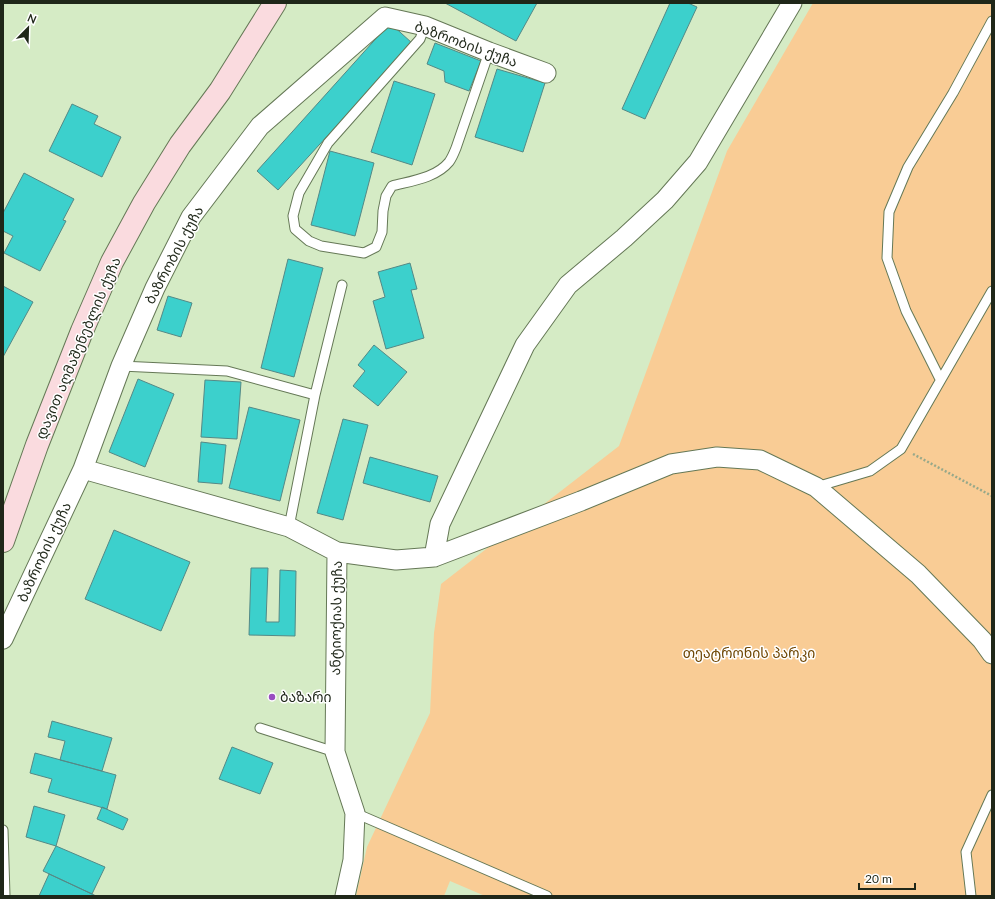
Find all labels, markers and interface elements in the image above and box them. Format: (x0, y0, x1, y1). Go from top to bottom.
north arrow (8, 8, 48, 48)
text: N (26, 11, 39, 26)
street label: ბაზრობის ქუჩა (412, 17, 520, 71)
street label: ბაზრობის ქუჩა (141, 203, 207, 307)
street label: დავით აღმაშენებლის ქუჩა (31, 254, 125, 442)
street label: ბაზრობის ქუჩა (13, 499, 75, 605)
street label: ანტიოქიას ქუჩა (326, 560, 346, 676)
park label: თეატრონის პარკი (683, 644, 815, 662)
place label: ბაზარი (280, 688, 332, 705)
marker: ბაზარი (267, 692, 277, 702)
scale bar (859, 865, 915, 891)
text: 20 m (865, 871, 892, 886)

